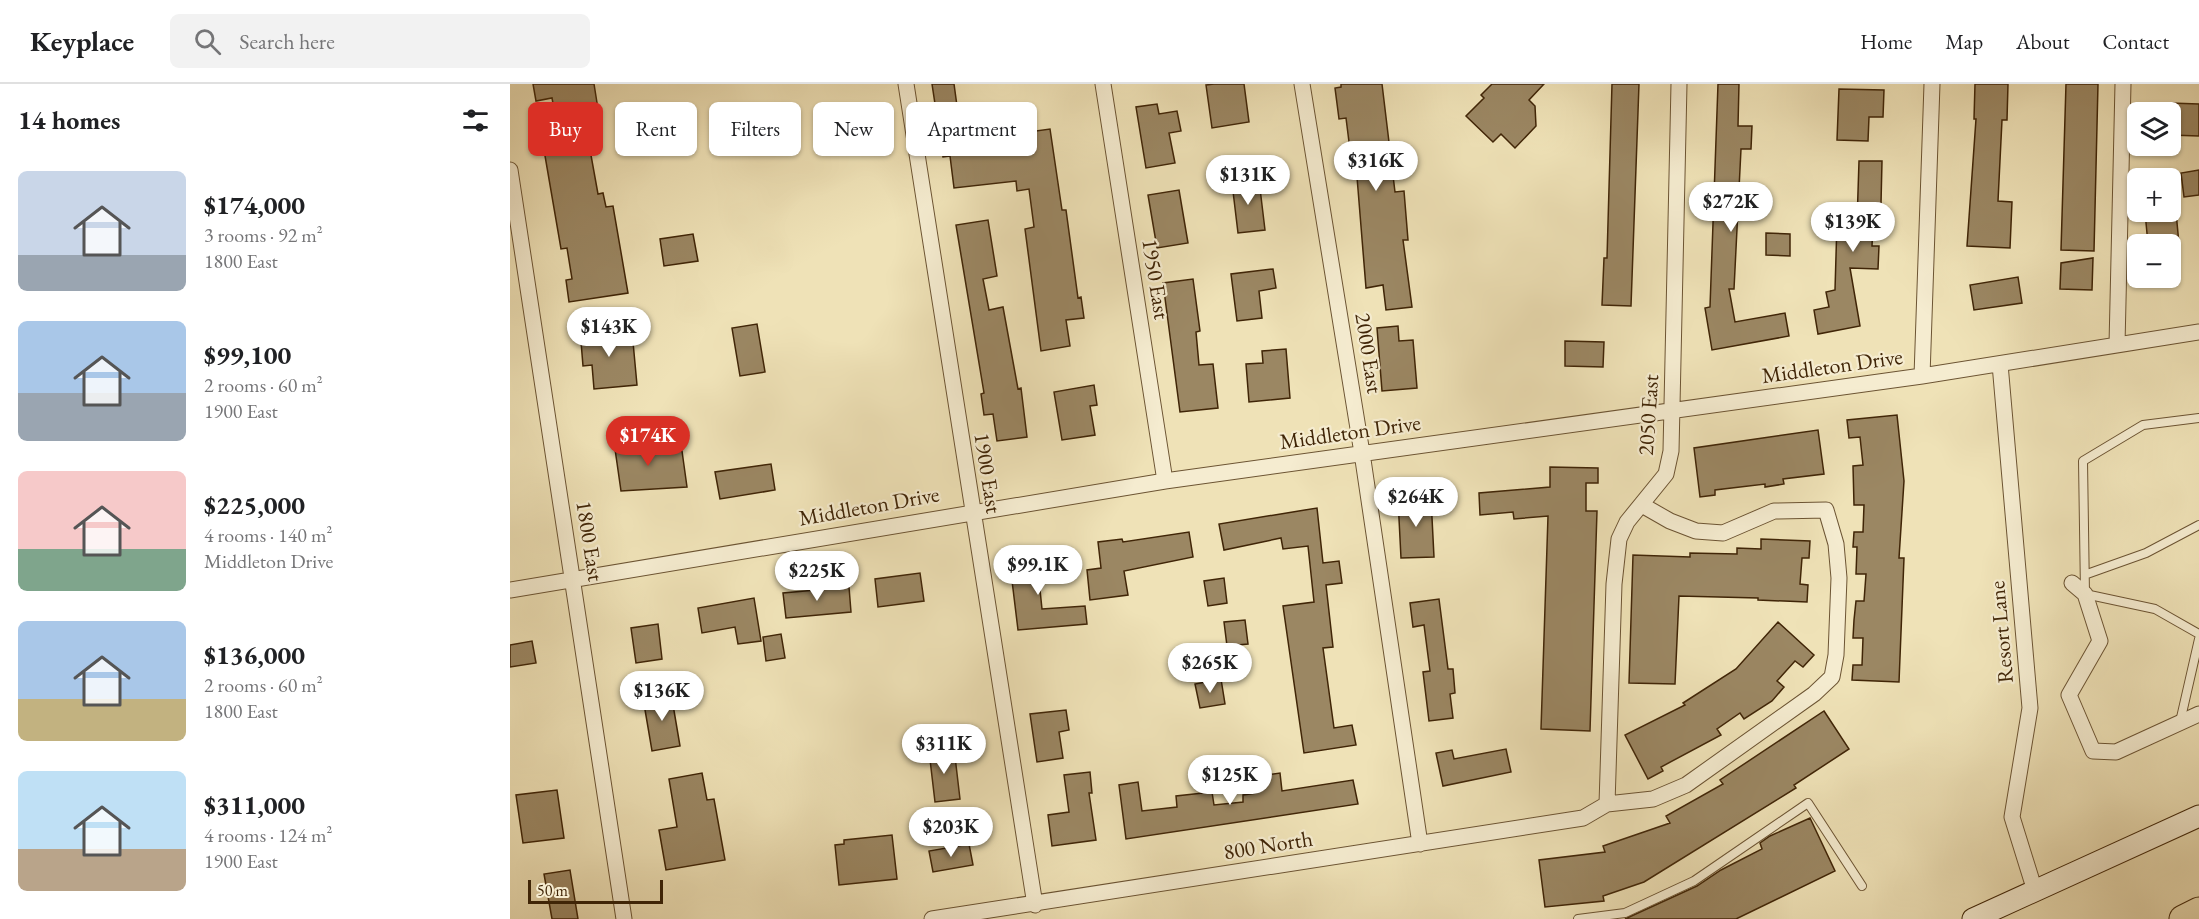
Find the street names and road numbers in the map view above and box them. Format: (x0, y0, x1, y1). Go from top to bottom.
street label: 1950 East (1135, 237, 1177, 322)
street label: 2000 East (1348, 311, 1390, 396)
street label: Middleton Drive (1760, 342, 1905, 390)
street label: 2050 East (1631, 373, 1665, 457)
street label: Middleton Drive (1278, 408, 1423, 456)
street label: 1900 East (967, 431, 1009, 516)
street label: Middleton Drive (796, 479, 942, 533)
street label: 1800 East (569, 499, 611, 584)
street label: Resort Lane (1982, 579, 2020, 684)
street label: 800 North (1221, 824, 1315, 866)

